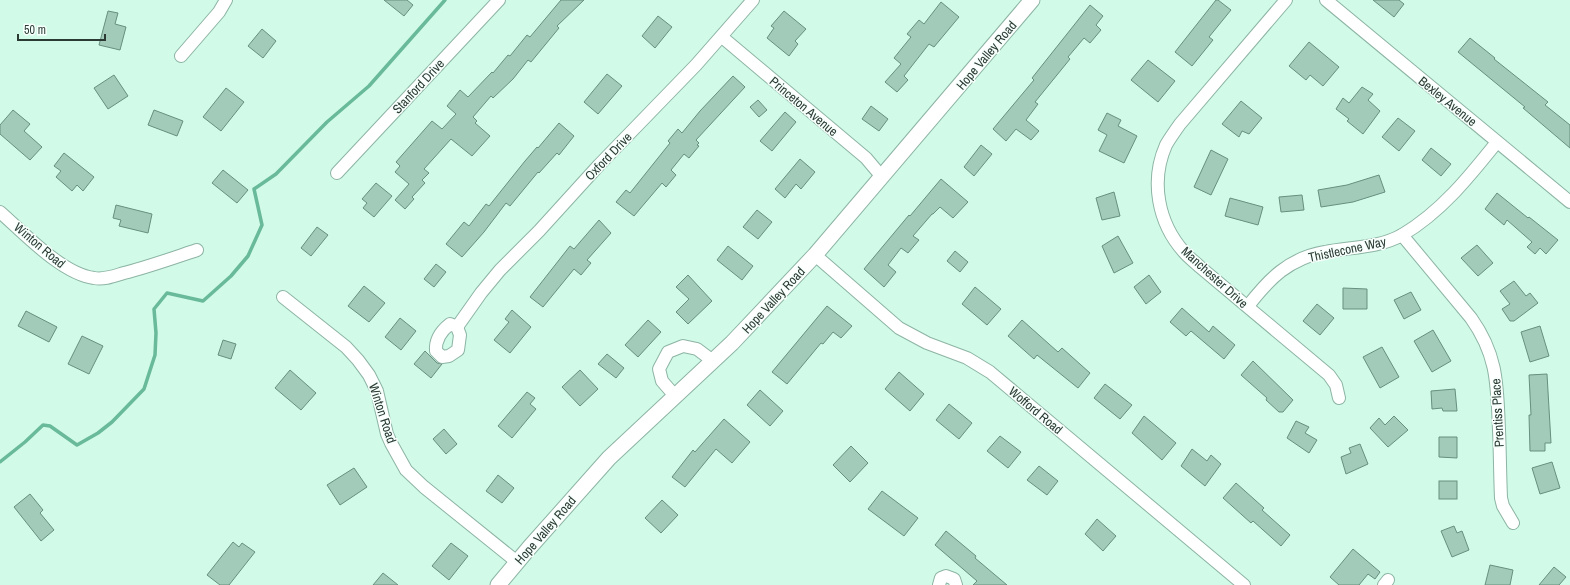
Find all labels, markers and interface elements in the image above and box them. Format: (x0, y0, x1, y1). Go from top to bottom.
scale bar (18, 16, 105, 42)
street label: Hope Valley Road (953, 17, 1020, 93)
text: 50 m (24, 22, 46, 38)
street label: Stanford Drive (389, 55, 448, 117)
street label: Princeton Avenue (766, 73, 841, 140)
street label: Bexley Avenue (1415, 73, 1480, 130)
street label: Oxford Drive (581, 129, 636, 184)
street label: Winton Road (10, 219, 69, 272)
street label: Thistlecone Way (1307, 233, 1388, 266)
street label: Manchester Drive (1178, 243, 1252, 312)
street label: Hope Valley Road (738, 263, 809, 337)
street label: Prentiss Place (1487, 378, 1508, 448)
street label: Winton Road (365, 381, 400, 445)
street label: Wofford Road (1005, 383, 1066, 438)
street label: Hope Valley Road (511, 493, 580, 568)

